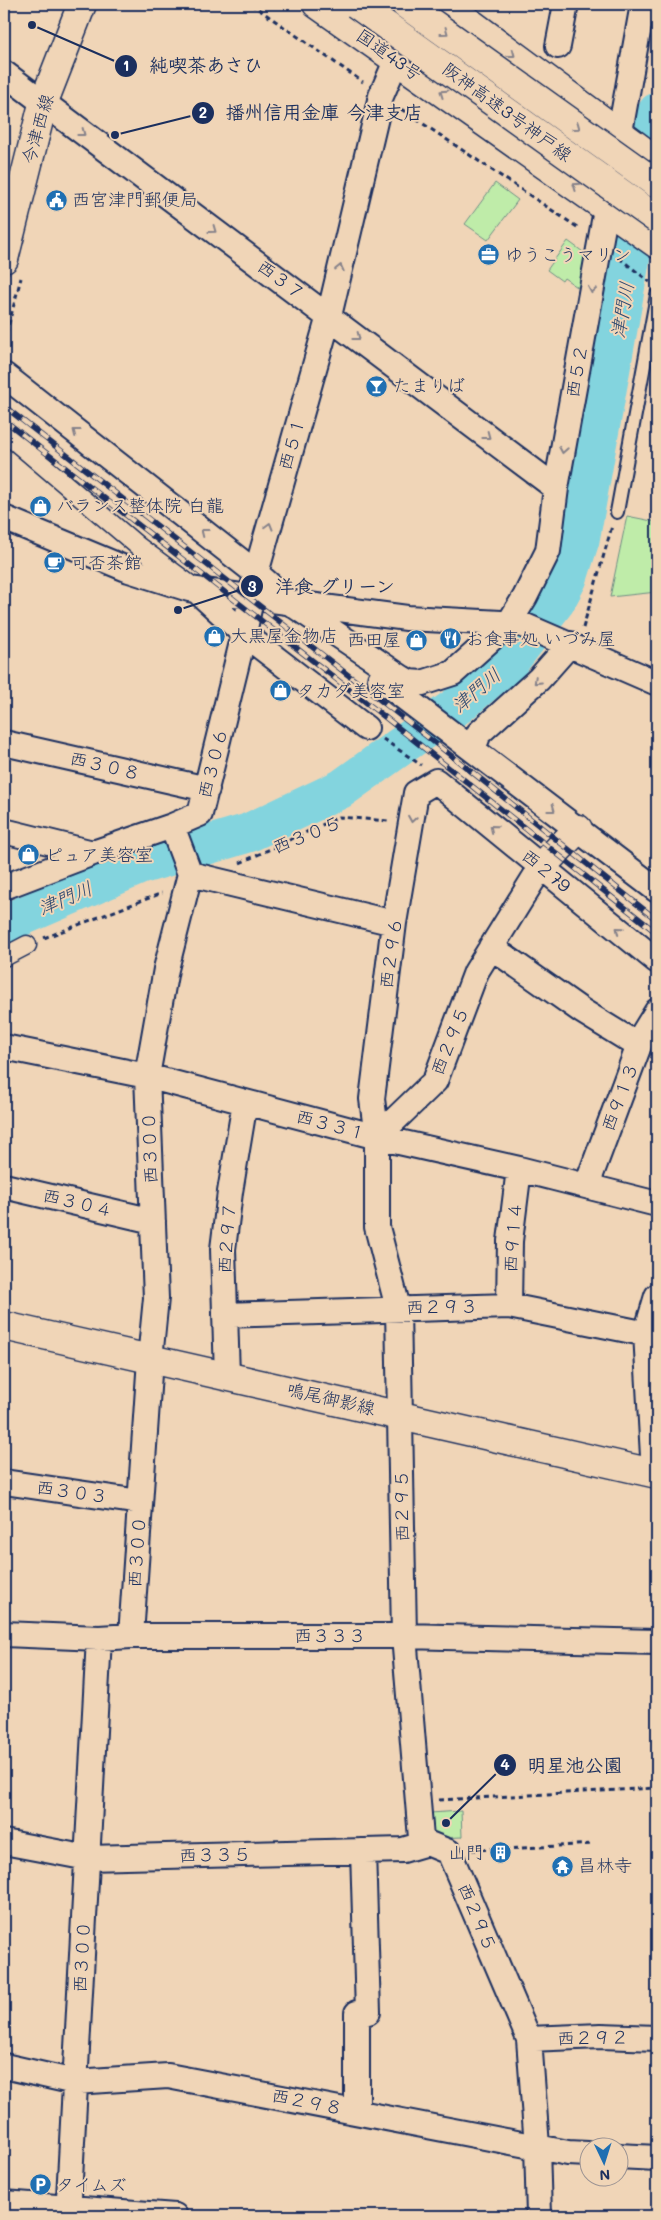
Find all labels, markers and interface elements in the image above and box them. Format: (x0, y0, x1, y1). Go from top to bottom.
street label: 国道43号 (352, 23, 427, 86)
one-way arrow (439, 26, 449, 35)
one-way arrow (506, 48, 516, 57)
callout: 純喫茶あさひ (114, 49, 273, 83)
text: 純喫茶あさひ (149, 52, 263, 77)
text: 1 (123, 55, 129, 75)
street label: 阪神高速3号神戸線 (438, 56, 577, 166)
one-way arrow (439, 90, 449, 99)
street label: 今津西線 (16, 91, 58, 167)
callout: 播州信用金庫 今津支店 (190, 96, 432, 130)
text: 播州信用金庫 今津支店 (226, 99, 422, 124)
text: 2 (199, 102, 207, 122)
one-way arrow (571, 121, 581, 130)
one-way arrow (76, 128, 85, 136)
one-way arrow (572, 183, 582, 192)
place label: 西宮津門郵便局 (72, 187, 198, 211)
public building icon: 西宮津門郵便局 (44, 188, 68, 212)
one-way arrow (207, 224, 217, 233)
place label: ゆうこうマリン (505, 242, 631, 266)
office icon: ゆうこうマリン (477, 243, 501, 267)
street label: 西３７ (253, 254, 310, 305)
one-way arrow (334, 264, 345, 273)
water label: 津門川 (604, 280, 639, 340)
one-way arrow (587, 286, 598, 295)
one-way arrow (351, 332, 360, 340)
street label: 西５２ (560, 342, 593, 399)
place label: たまりば (393, 373, 465, 397)
bar icon: たまりば (365, 374, 389, 398)
street label: 西５１ (272, 414, 310, 473)
one-way arrow (73, 429, 82, 437)
one-way arrow (481, 430, 490, 438)
one-way arrow (558, 446, 569, 455)
place label: バランス整体院 白龍 (56, 493, 224, 517)
shop icon: バランス整体院 白龍 (28, 494, 52, 518)
one-way arrow (264, 523, 274, 531)
one-way arrow (201, 530, 210, 538)
place label: 可否茶館 (70, 550, 142, 574)
cafe icon: 可否茶館 (42, 551, 66, 575)
callout: 洋食 グリーン (240, 569, 405, 603)
text: 洋食 グリーン (275, 573, 395, 598)
text: 3 (247, 576, 257, 596)
place label: 大黒屋金物店 (230, 623, 338, 647)
shop icon: 大黒屋金物店 (202, 624, 226, 648)
place label: お食事処 いづみ屋 (466, 626, 616, 650)
place label: 西田屋 (347, 627, 401, 651)
restaurant icon: お食事処 いづみ屋 (438, 627, 462, 651)
shop icon: 西田屋 (405, 628, 429, 652)
water label: 津門川 (446, 662, 506, 718)
one-way arrow (534, 675, 543, 684)
place label: タカダ美容室 (297, 678, 405, 702)
shop icon: タカダ美容室 (269, 679, 293, 703)
street label: 西３０６ (192, 725, 232, 801)
street label: 西３０８ (67, 745, 143, 785)
one-way arrow (546, 803, 556, 812)
street label: 西３０５ (269, 809, 344, 859)
one-way arrow (407, 815, 418, 823)
one-way arrow (490, 825, 499, 833)
place label: ピュア美容室 (45, 842, 153, 866)
shop icon: ピュア美容室 (17, 843, 41, 867)
street label: 西２79 (517, 843, 576, 898)
water label: 津門川 (34, 875, 96, 920)
street label: 西２９６ (373, 916, 407, 990)
one-way arrow (616, 927, 625, 936)
street label: 西２９５ (424, 1003, 474, 1078)
street label: 西９１３ (595, 1059, 643, 1135)
street label: 西３３１ (293, 1103, 369, 1145)
street label: 西３００ (136, 1112, 162, 1184)
street label: 西３０４ (40, 1182, 116, 1222)
street label: 西９１４ (498, 1200, 526, 1274)
street label: 西２９７ (212, 1201, 240, 1275)
street label: 西２９３ (406, 1293, 478, 1319)
street label: 鳴尾御影線 (285, 1376, 378, 1420)
street label: 西２９５ (388, 1470, 414, 1542)
street label: 西３０３ (35, 1474, 109, 1508)
street label: 西３００ (122, 1515, 150, 1589)
street label: 西３３３ (294, 1623, 366, 1647)
callout: 明星池公園 (493, 1748, 633, 1782)
text: 明星池公園 (527, 1752, 623, 1777)
text: 4 (500, 1754, 510, 1774)
place label: 山門 (448, 1840, 484, 1864)
street label: 西３３５ (179, 1841, 251, 1867)
building icon: 山門 (488, 1841, 512, 1865)
place label: 昌林寺 (578, 1853, 632, 1877)
temple icon: 昌林寺 (550, 1854, 574, 1878)
street label: 西２９５ (453, 1879, 503, 1954)
street label: 西３００ (67, 1920, 95, 1994)
street label: 西２９２ (557, 2024, 629, 2050)
street label: 西２９８ (270, 2082, 345, 2120)
north arrow (578, 2138, 628, 2188)
text: N (599, 2166, 611, 2185)
place label: タイムズ (56, 2172, 127, 2196)
parking icon: タイムズ (28, 2173, 52, 2197)

